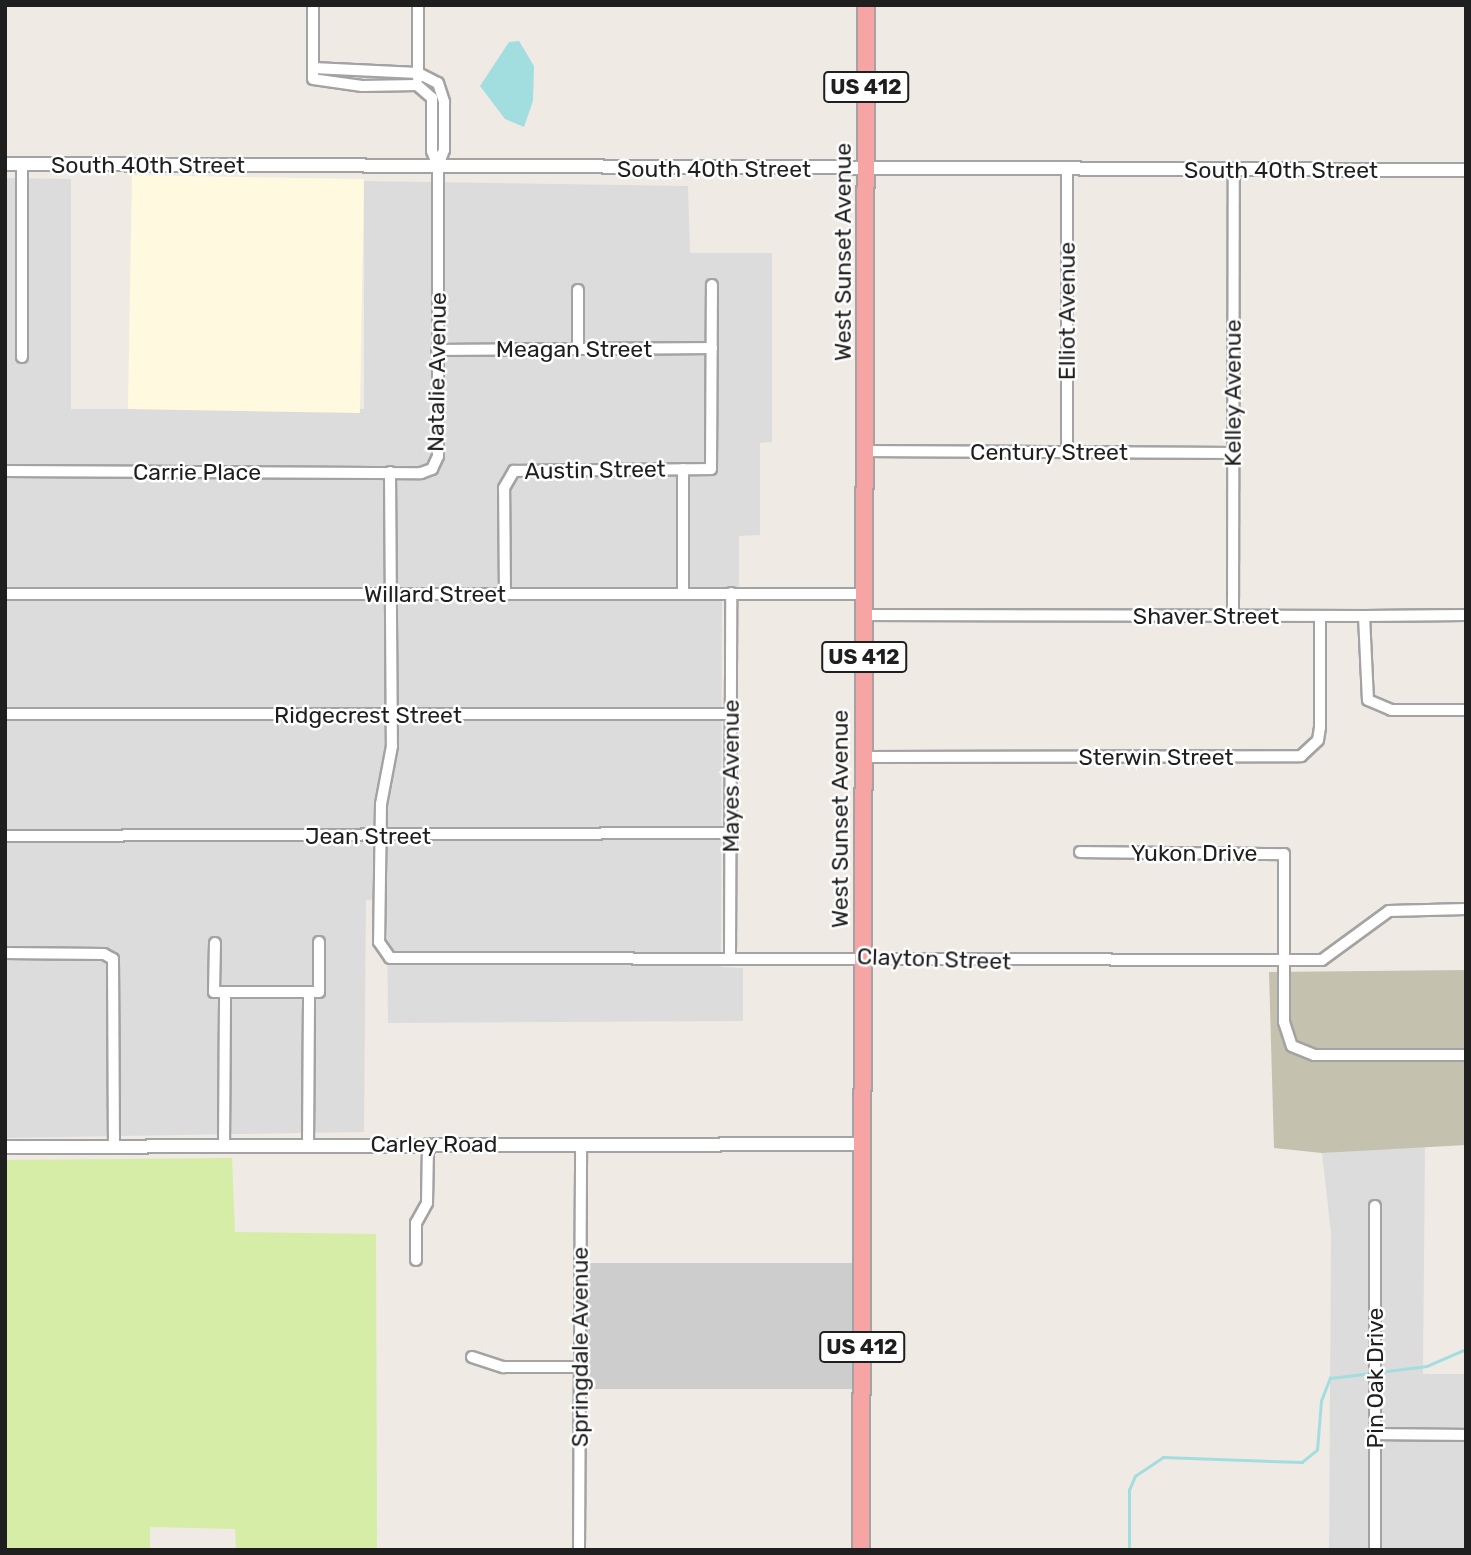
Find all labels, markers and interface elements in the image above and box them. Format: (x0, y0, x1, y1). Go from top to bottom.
road number: US 412 (822, 70, 910, 104)
street label: West Sunset Avenue (829, 143, 857, 361)
street label: South 40th Street (51, 151, 245, 179)
street label: South 40th Street (617, 155, 811, 183)
street label: South 40th Street (1184, 156, 1378, 184)
street label: Elliot Avenue (1053, 242, 1081, 380)
street label: Natalie Avenue (422, 292, 452, 452)
street label: Kelley Avenue (1219, 319, 1247, 467)
street label: Meagan Street (496, 335, 652, 363)
street label: Century Street (970, 438, 1128, 466)
street label: Austin Street (524, 455, 666, 485)
street label: Carrie Place (133, 458, 261, 486)
street label: Willard Street (364, 580, 506, 608)
street label: Shaver Street (1133, 602, 1279, 630)
road number: US 412 (820, 640, 908, 674)
street label: Mayes Avenue (717, 699, 745, 853)
street label: Ridgecrest Street (274, 701, 462, 729)
street label: West Sunset Avenue (826, 710, 854, 928)
street label: Sterwin Street (1079, 743, 1233, 771)
street label: Jean Street (305, 822, 431, 850)
street label: Yukon Drive (1131, 839, 1257, 867)
street label: Clayton Street (856, 943, 1012, 975)
street label: Carley Road (370, 1130, 498, 1158)
street label: Springdale Avenue (566, 1246, 594, 1448)
street label: Pin Oak Drive (1361, 1307, 1389, 1449)
road number: US 412 (818, 1330, 906, 1364)

